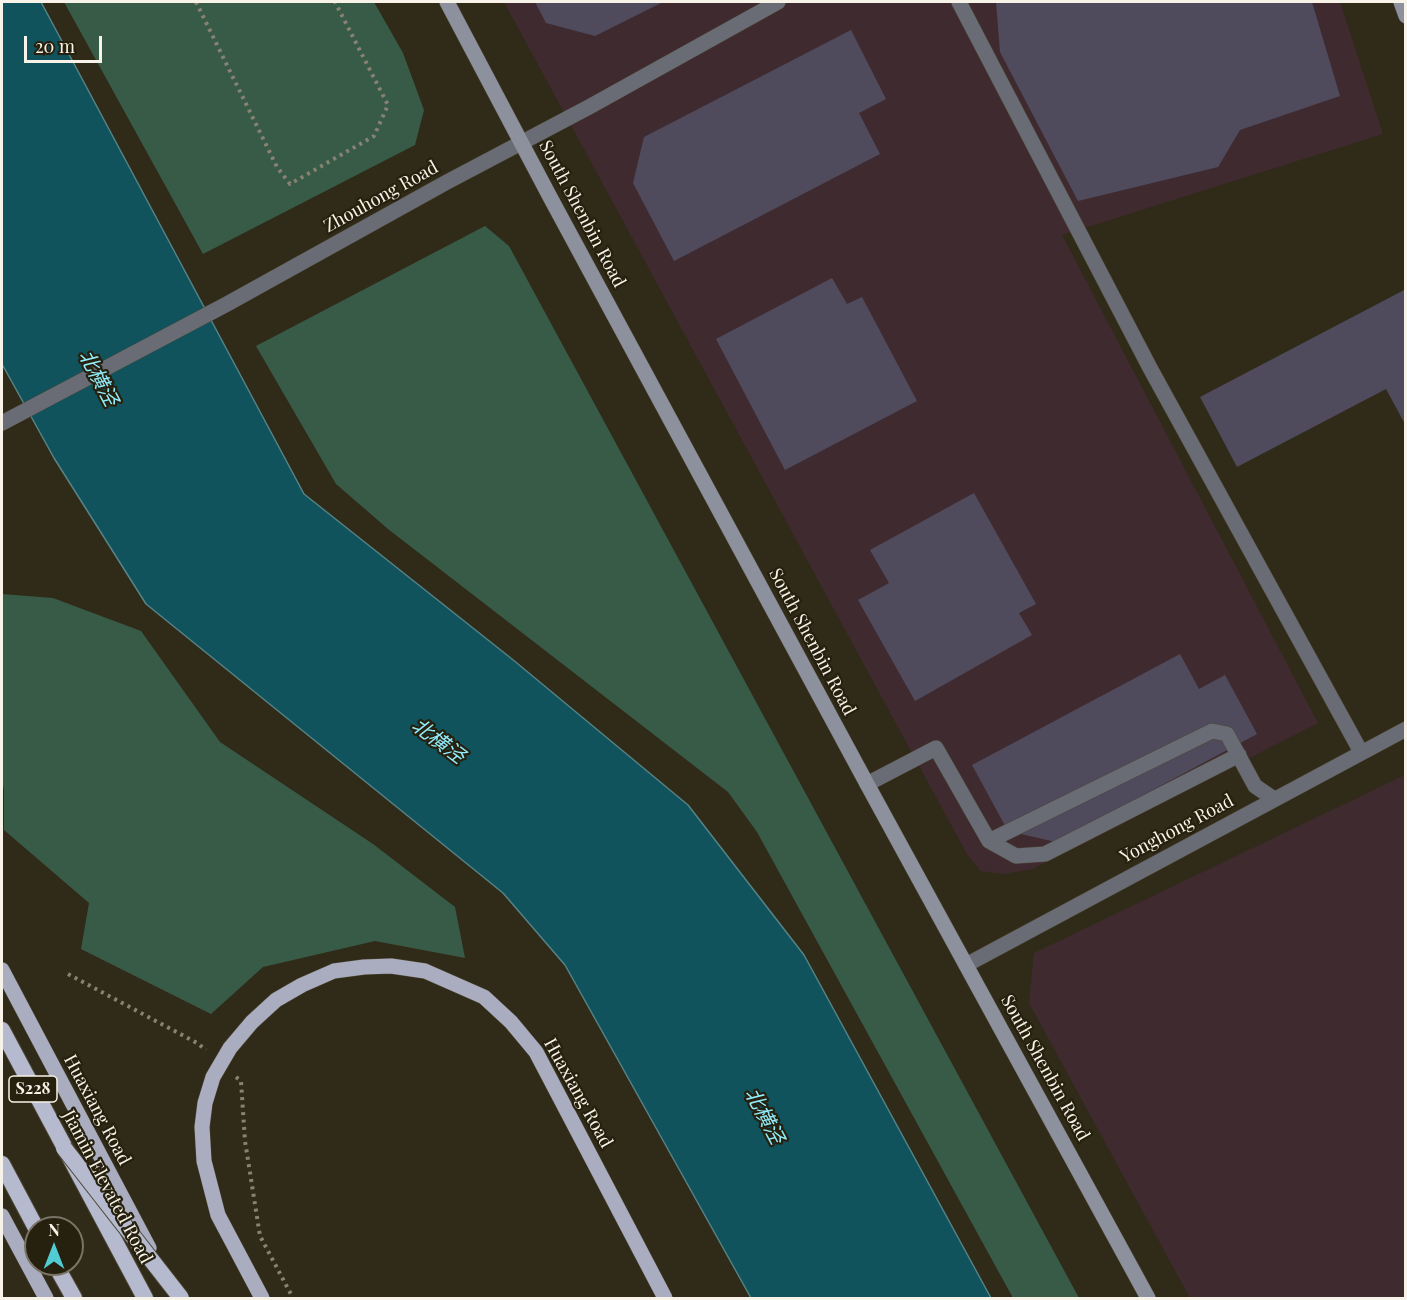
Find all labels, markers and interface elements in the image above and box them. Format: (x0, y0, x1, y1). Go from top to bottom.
scale bar (27, 24, 105, 62)
text: 20 m (35, 34, 75, 58)
street label: South Shenbin Road (534, 137, 630, 291)
street label: Zhouhong Road (320, 157, 442, 237)
water label: 北横泾 (73, 346, 123, 410)
street label: South Shenbin Road (764, 565, 860, 719)
water label: 北横泾 (407, 713, 469, 769)
street label: Yonghong Road (1117, 790, 1237, 868)
street label: South Shenbin Road (996, 991, 1094, 1145)
street label: Huaxiang Road (539, 1034, 617, 1152)
street label: Huaxiang Road (59, 1051, 135, 1169)
road number: S228 (9, 1076, 57, 1102)
water label: 北横泾 (739, 1084, 789, 1148)
street label: Jiamin Elevated Road (57, 1107, 157, 1267)
north arrow (24, 1216, 84, 1276)
text: N (48, 1219, 60, 1240)

